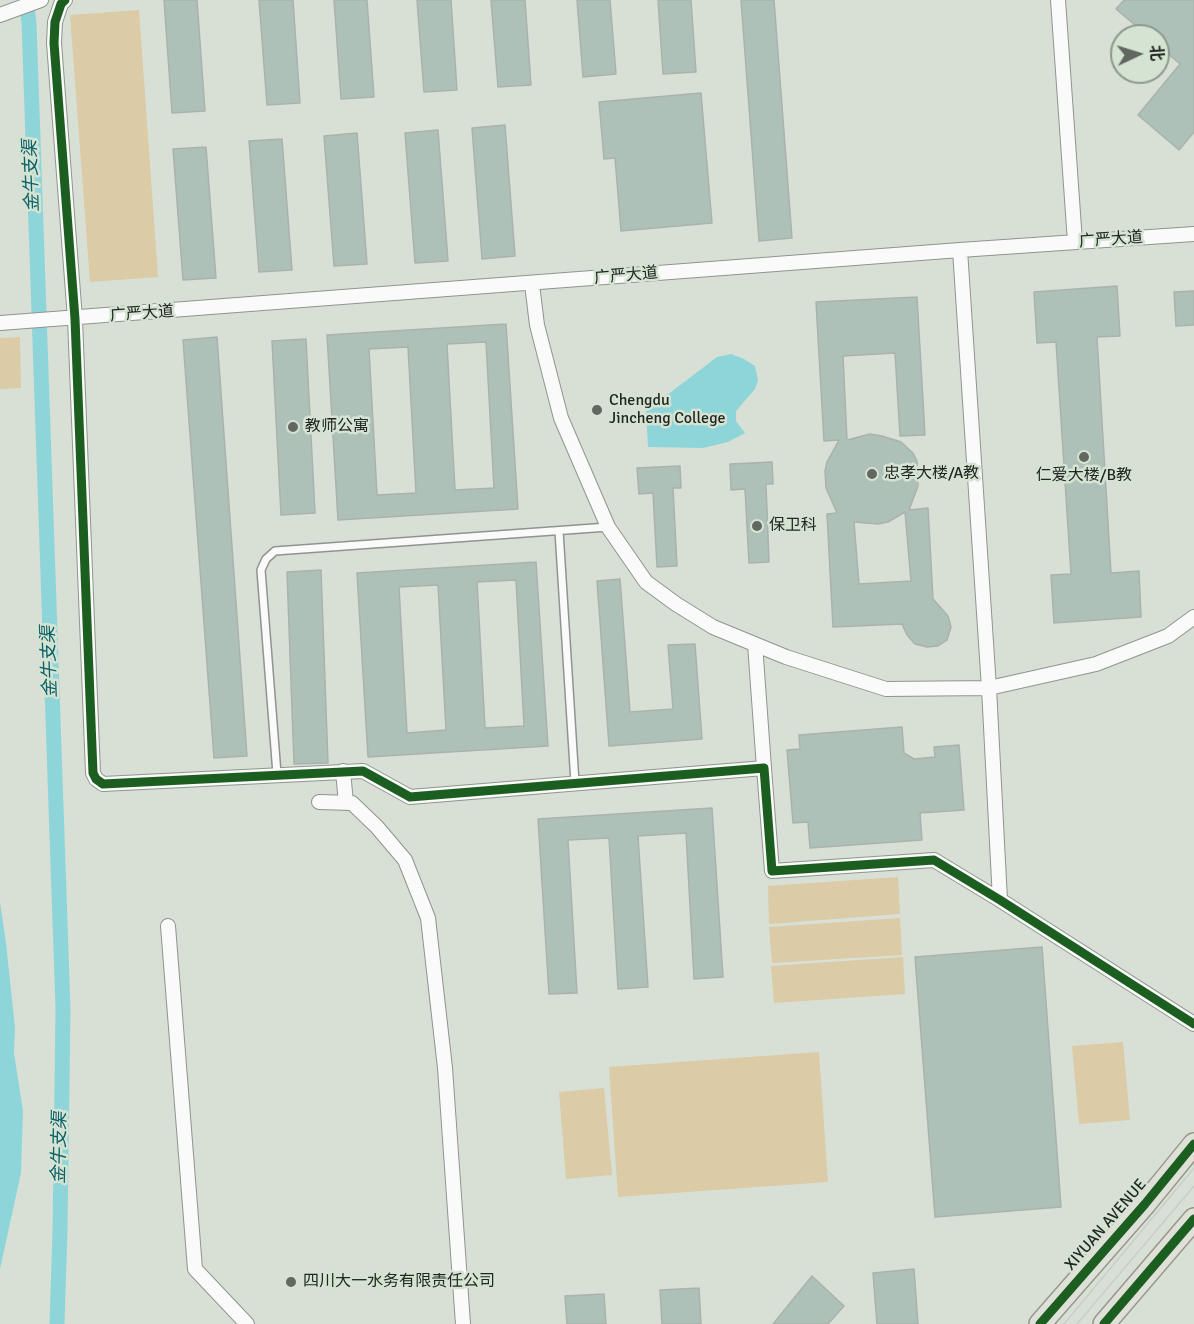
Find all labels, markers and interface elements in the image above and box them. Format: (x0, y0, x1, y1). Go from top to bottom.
north arrow (1110, 24, 1170, 84)
text: 北 (1145, 44, 1166, 62)
water label: 金牛支渠 (20, 140, 44, 212)
street label: 广严大道 (1078, 228, 1144, 252)
street label: 广严大道 (593, 264, 659, 288)
street label: 广严大道 (109, 302, 175, 326)
place label: Chengdu Jincheng College (609, 391, 726, 429)
marker: Chengdu Jincheng College (590, 403, 604, 417)
place label: 教师公寓 (305, 417, 369, 437)
marker: 教师公寓 (286, 420, 300, 434)
marker: 仁爱大楼/B教 (1077, 450, 1091, 464)
place label: 忠孝大楼/A教 (884, 464, 979, 484)
place label: 仁爱大楼/B教 (1036, 466, 1132, 486)
marker: 忠孝大楼/A教 (865, 467, 879, 481)
place label: 保卫科 (769, 516, 817, 536)
marker: 保卫科 (750, 519, 764, 533)
water label: 金牛支渠 (38, 626, 62, 698)
water label: 金牛支渠 (49, 1112, 71, 1184)
street label: XIYUAN AVENUE (1061, 1175, 1151, 1275)
place label: 四川大一水务有限责任公司 (303, 1272, 495, 1292)
marker: 四川大一水务有限责任公司 (284, 1275, 298, 1289)

